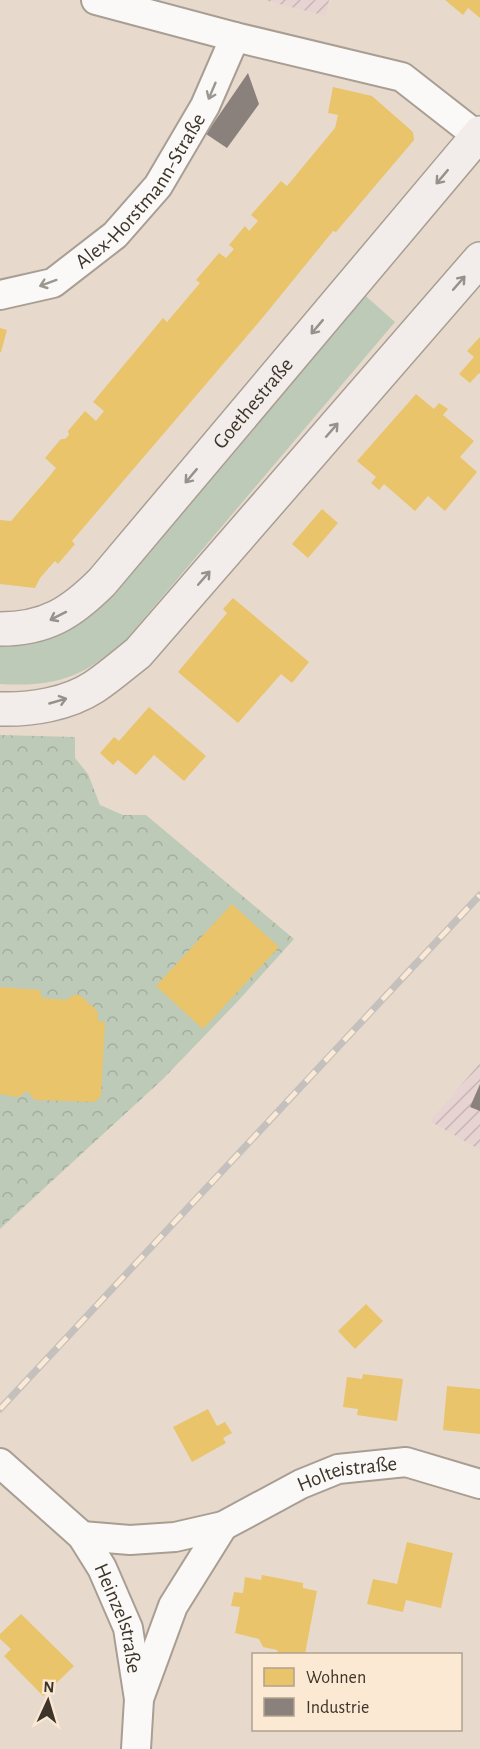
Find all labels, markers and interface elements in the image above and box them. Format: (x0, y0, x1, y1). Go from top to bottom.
one-way arrow (206, 81, 217, 99)
street label: Alex-Horstmann-Straße (71, 110, 209, 273)
one-way arrow (436, 169, 449, 185)
one-way arrow (453, 275, 466, 291)
one-way arrow (39, 278, 57, 289)
one-way arrow (310, 319, 323, 335)
street label: Goethestraße (209, 354, 297, 453)
one-way arrow (325, 423, 339, 438)
one-way arrow (184, 468, 198, 483)
one-way arrow (197, 571, 211, 586)
one-way arrow (49, 611, 67, 622)
one-way arrow (48, 695, 67, 706)
street label: Holteistraße (294, 1453, 398, 1495)
street label: Heinzelstraße (90, 1560, 145, 1675)
legend (252, 1653, 462, 1731)
text: Wohnen (306, 1669, 366, 1687)
north arrow (18, 1671, 78, 1731)
text: N (43, 1679, 55, 1695)
text: Industrie (306, 1699, 369, 1717)

